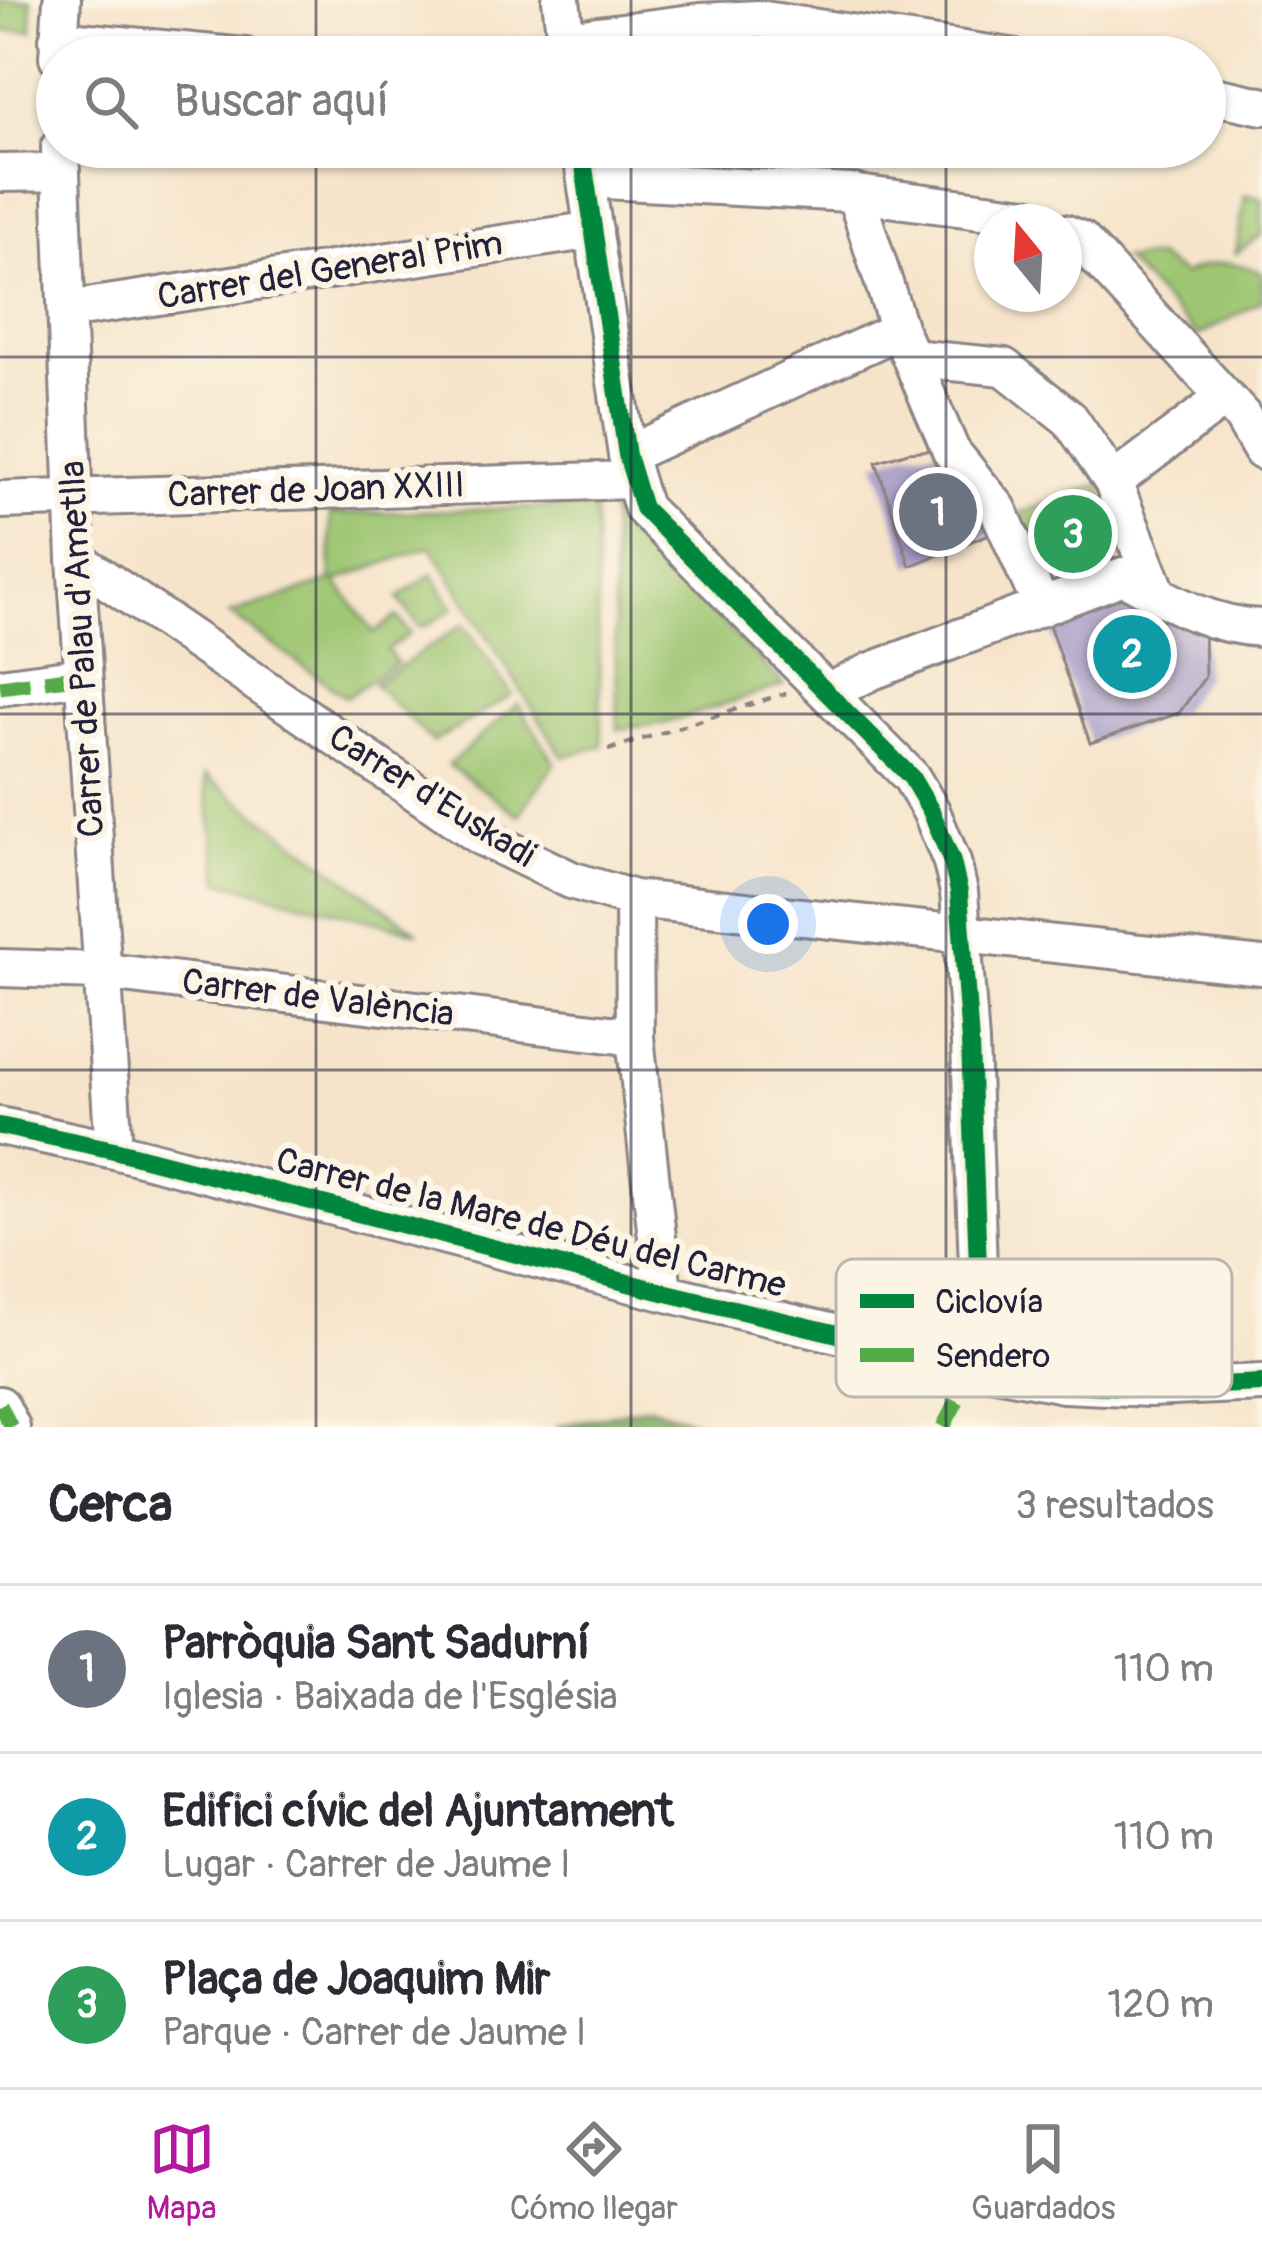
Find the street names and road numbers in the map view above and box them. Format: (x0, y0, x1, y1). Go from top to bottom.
street label: Carrer del General Prim (154, 220, 506, 320)
street label: Carrer de Palau d'Ametlla (50, 460, 114, 838)
street label: Carrer de Joan XXIII (166, 462, 466, 518)
street label: Carrer d'Euskadi (320, 714, 544, 878)
street label: Carrer de València (179, 959, 457, 1037)
street label: Carrer de la Mare de Déu del Carme (271, 1138, 791, 1308)

